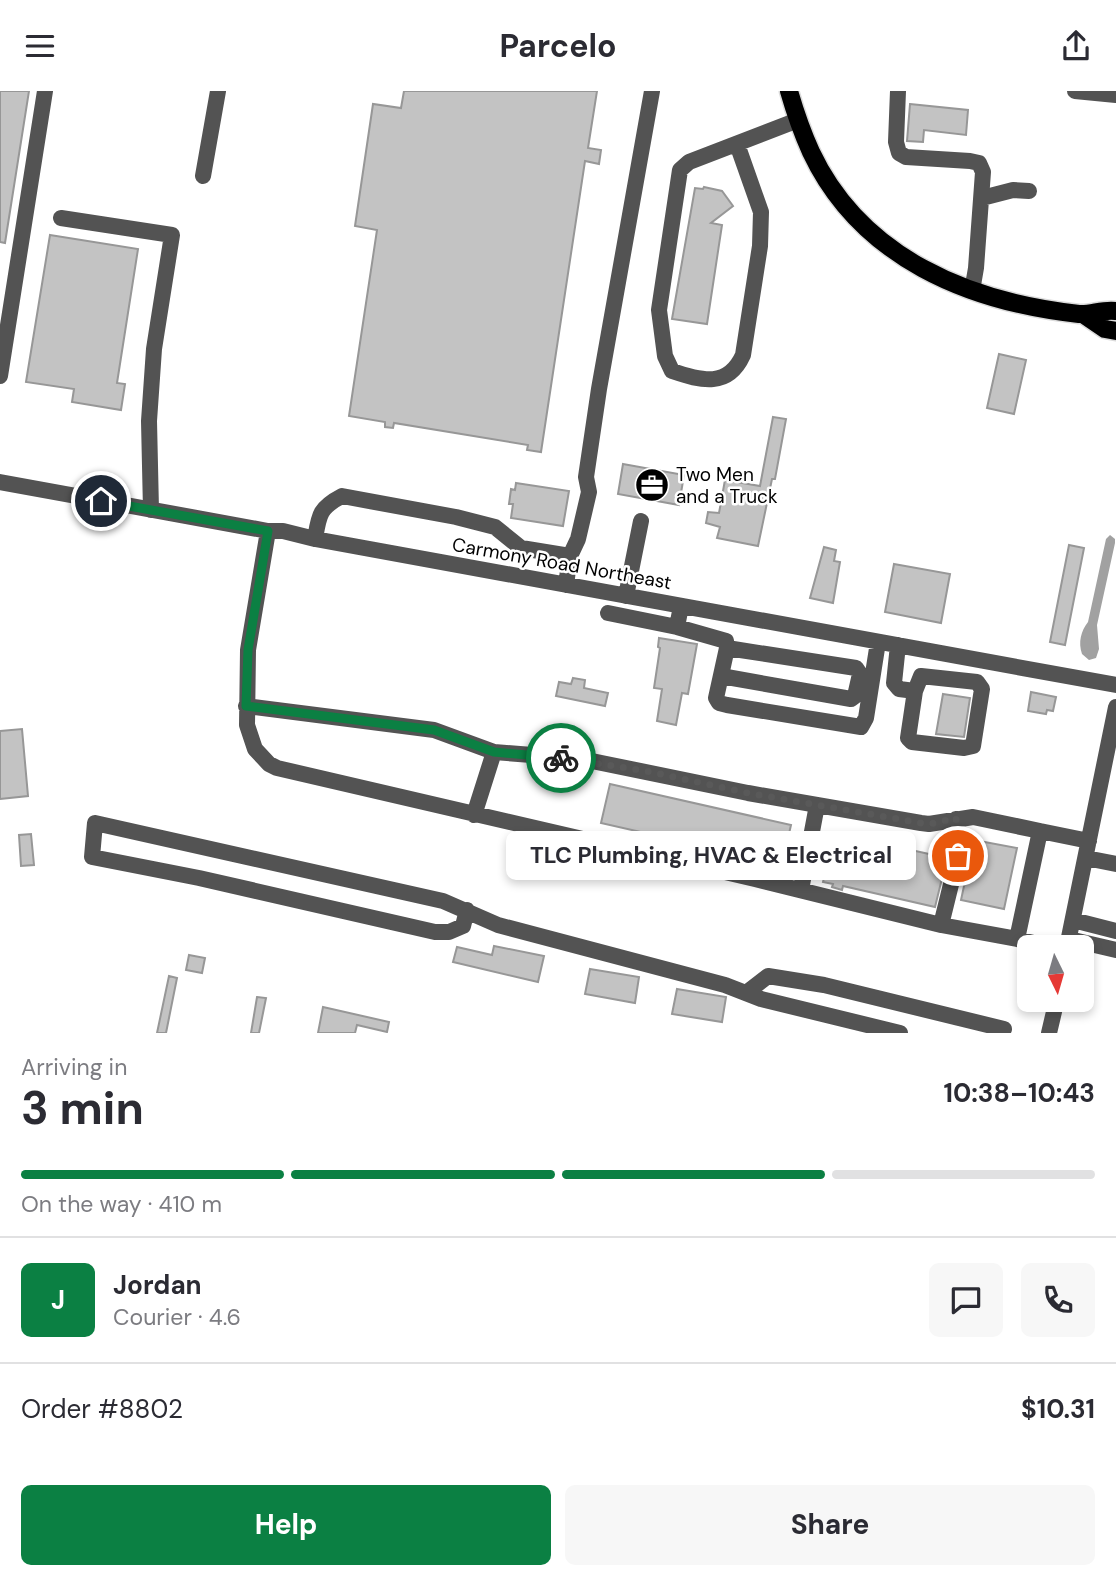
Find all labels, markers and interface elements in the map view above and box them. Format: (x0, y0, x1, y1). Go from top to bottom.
text: Parcelo (500, 25, 616, 67)
icon: menu (21, 27, 59, 65)
icon: share (1057, 27, 1095, 65)
place label: Two Men and a Truck (676, 462, 778, 509)
office icon: Two Men and a Truck (633, 466, 671, 504)
pin (71, 471, 131, 531)
icon: home (82, 482, 120, 520)
street label: Carmony Road Northeast (450, 532, 674, 595)
courier (526, 723, 596, 793)
icon: bike (542, 739, 580, 777)
pin (928, 826, 988, 886)
callout: TLC Plumbing, HVAC & Electrical (506, 831, 916, 881)
icon: bag (939, 837, 977, 875)
text: TLC Plumbing, HVAC & Electrical (530, 840, 892, 870)
north arrow (1017, 935, 1094, 1011)
map controls (1017, 935, 1094, 1012)
text: Arriving in (21, 1052, 127, 1082)
text: 10:38–10:43 (943, 1076, 1095, 1110)
text: 3 min (21, 1078, 144, 1138)
text: On the way · 410 m (21, 1189, 222, 1219)
button: chat (929, 1263, 1003, 1337)
button: phone (1021, 1263, 1095, 1337)
text: Jordan (113, 1268, 202, 1302)
text: J (51, 1283, 65, 1317)
text: Courier · 4.6 (113, 1302, 241, 1332)
text: Order #8802 (21, 1392, 183, 1426)
text: $10.31 (1021, 1392, 1095, 1426)
button: Help (21, 1485, 551, 1565)
button: Share (565, 1485, 1095, 1565)

